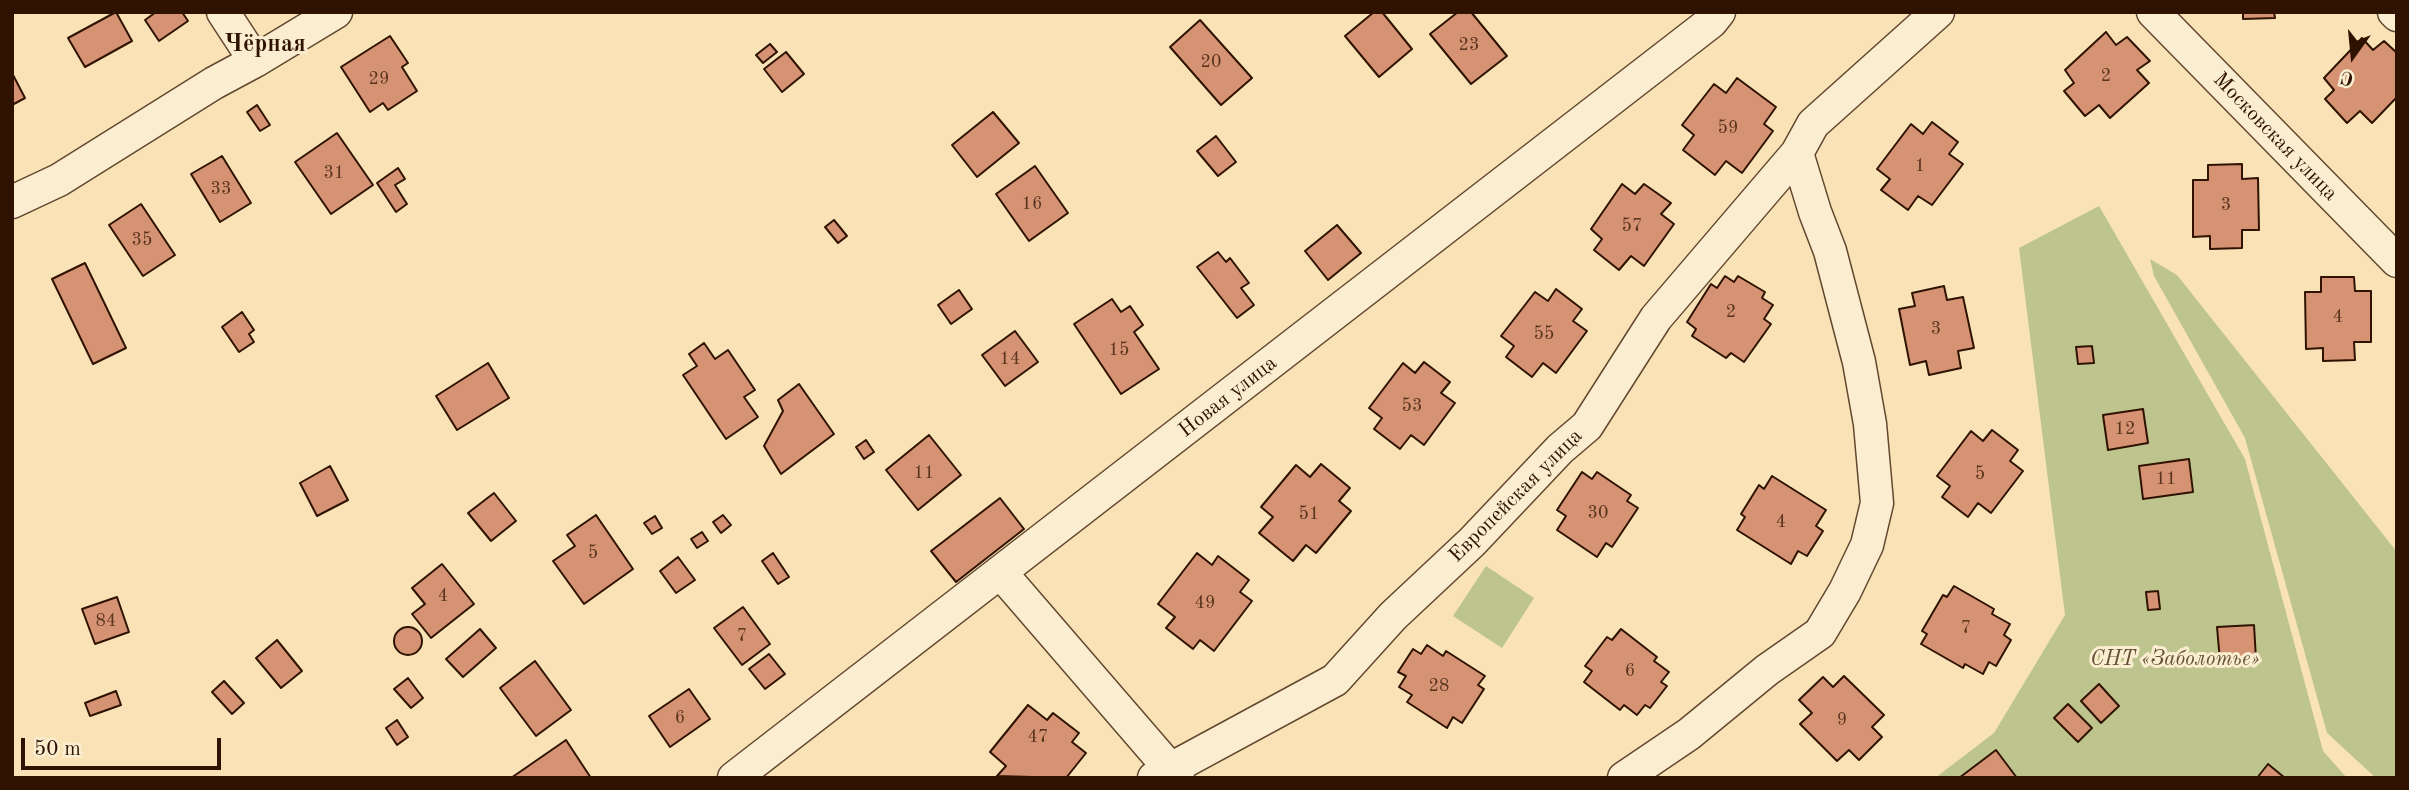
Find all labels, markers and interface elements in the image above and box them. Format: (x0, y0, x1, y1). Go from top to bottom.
north arrow (2318, 21, 2388, 91)
district label: Чёрная (224, 31, 306, 59)
house number: 23 (1459, 34, 1479, 56)
house number: 20 (1201, 51, 1221, 73)
house number: 2 (2101, 65, 2111, 87)
text: С (2339, 66, 2356, 88)
house number: 29 (369, 68, 389, 90)
street label: Московская улица (2207, 68, 2343, 206)
house number: 59 (1718, 117, 1738, 139)
house number: 1 (1915, 155, 1925, 177)
house number: 31 (324, 162, 344, 184)
house number: 33 (211, 178, 231, 200)
house number: 16 (1022, 193, 1042, 215)
house number: 3 (2221, 194, 2231, 216)
house number: 57 (1622, 215, 1642, 237)
house number: 35 (132, 229, 152, 251)
house number: 2 (1726, 301, 1736, 323)
house number: 4 (2333, 306, 2343, 328)
house number: 3 (1931, 318, 1941, 340)
house number: 55 (1534, 323, 1554, 345)
house number: 15 (1109, 339, 1129, 361)
house number: 14 (1000, 348, 1020, 370)
street label: Новая улица (1174, 351, 1282, 443)
house number: 53 (1402, 395, 1422, 417)
house number: 12 (2115, 418, 2135, 440)
street label: Европейская улица (1444, 424, 1588, 568)
house number: 11 (914, 462, 934, 484)
house number: 5 (1975, 463, 1985, 485)
house number: 11 (2156, 468, 2176, 490)
house number: 30 (1588, 502, 1608, 524)
house number: 51 (1299, 503, 1319, 525)
house number: 4 (1776, 511, 1786, 533)
house number: 5 (588, 542, 598, 564)
house number: 4 (438, 585, 448, 607)
house number: 49 (1195, 592, 1215, 614)
house number: 84 (96, 610, 116, 632)
house number: 7 (1961, 617, 1971, 639)
house number: 7 (737, 625, 747, 647)
park label: СНТ «Заболотье» (2090, 646, 2260, 672)
house number: 6 (1625, 660, 1635, 682)
house number: 28 (1429, 675, 1449, 697)
house number: 6 (675, 707, 685, 729)
house number: 9 (1837, 709, 1847, 731)
scale bar (24, 724, 224, 768)
house number: 47 (1028, 726, 1048, 748)
text: 50 m (34, 739, 81, 760)

